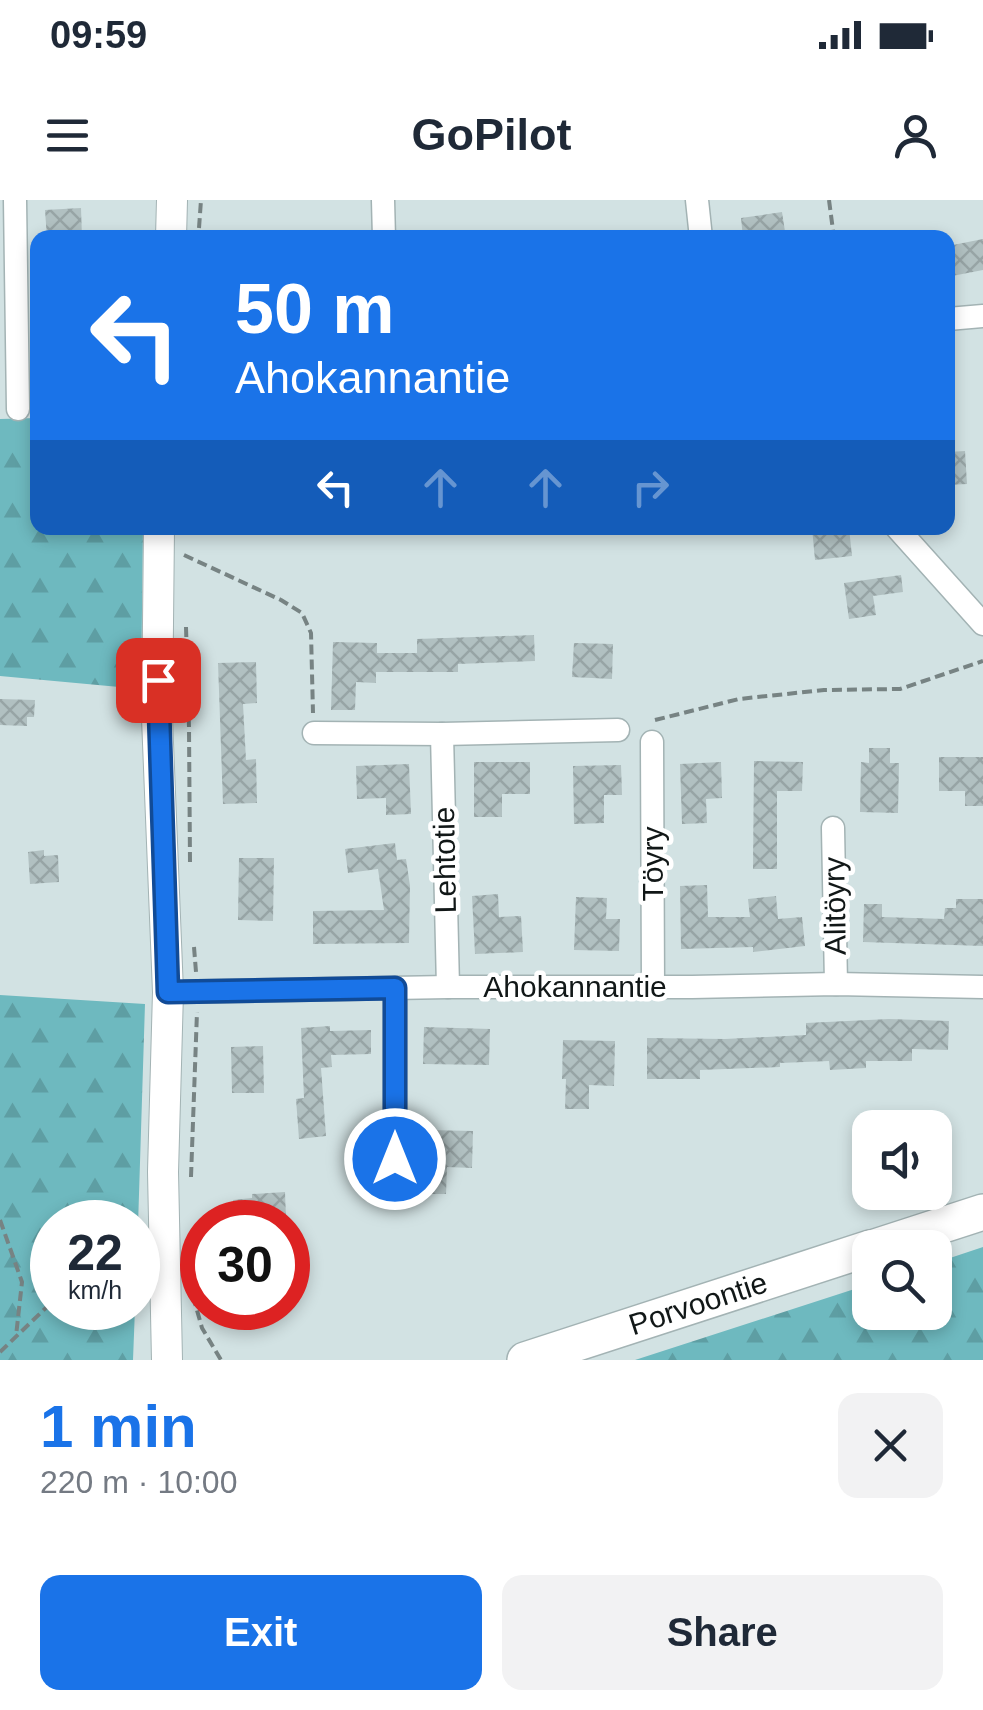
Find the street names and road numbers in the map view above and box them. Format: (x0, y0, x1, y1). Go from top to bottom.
street label: Lehtotie (427, 806, 462, 914)
street label: Töyry (636, 827, 669, 902)
street label: Alitöyry (817, 857, 852, 955)
street label: Ahokannantie (483, 970, 667, 1003)
street label: Porvoontie (625, 1265, 771, 1341)

